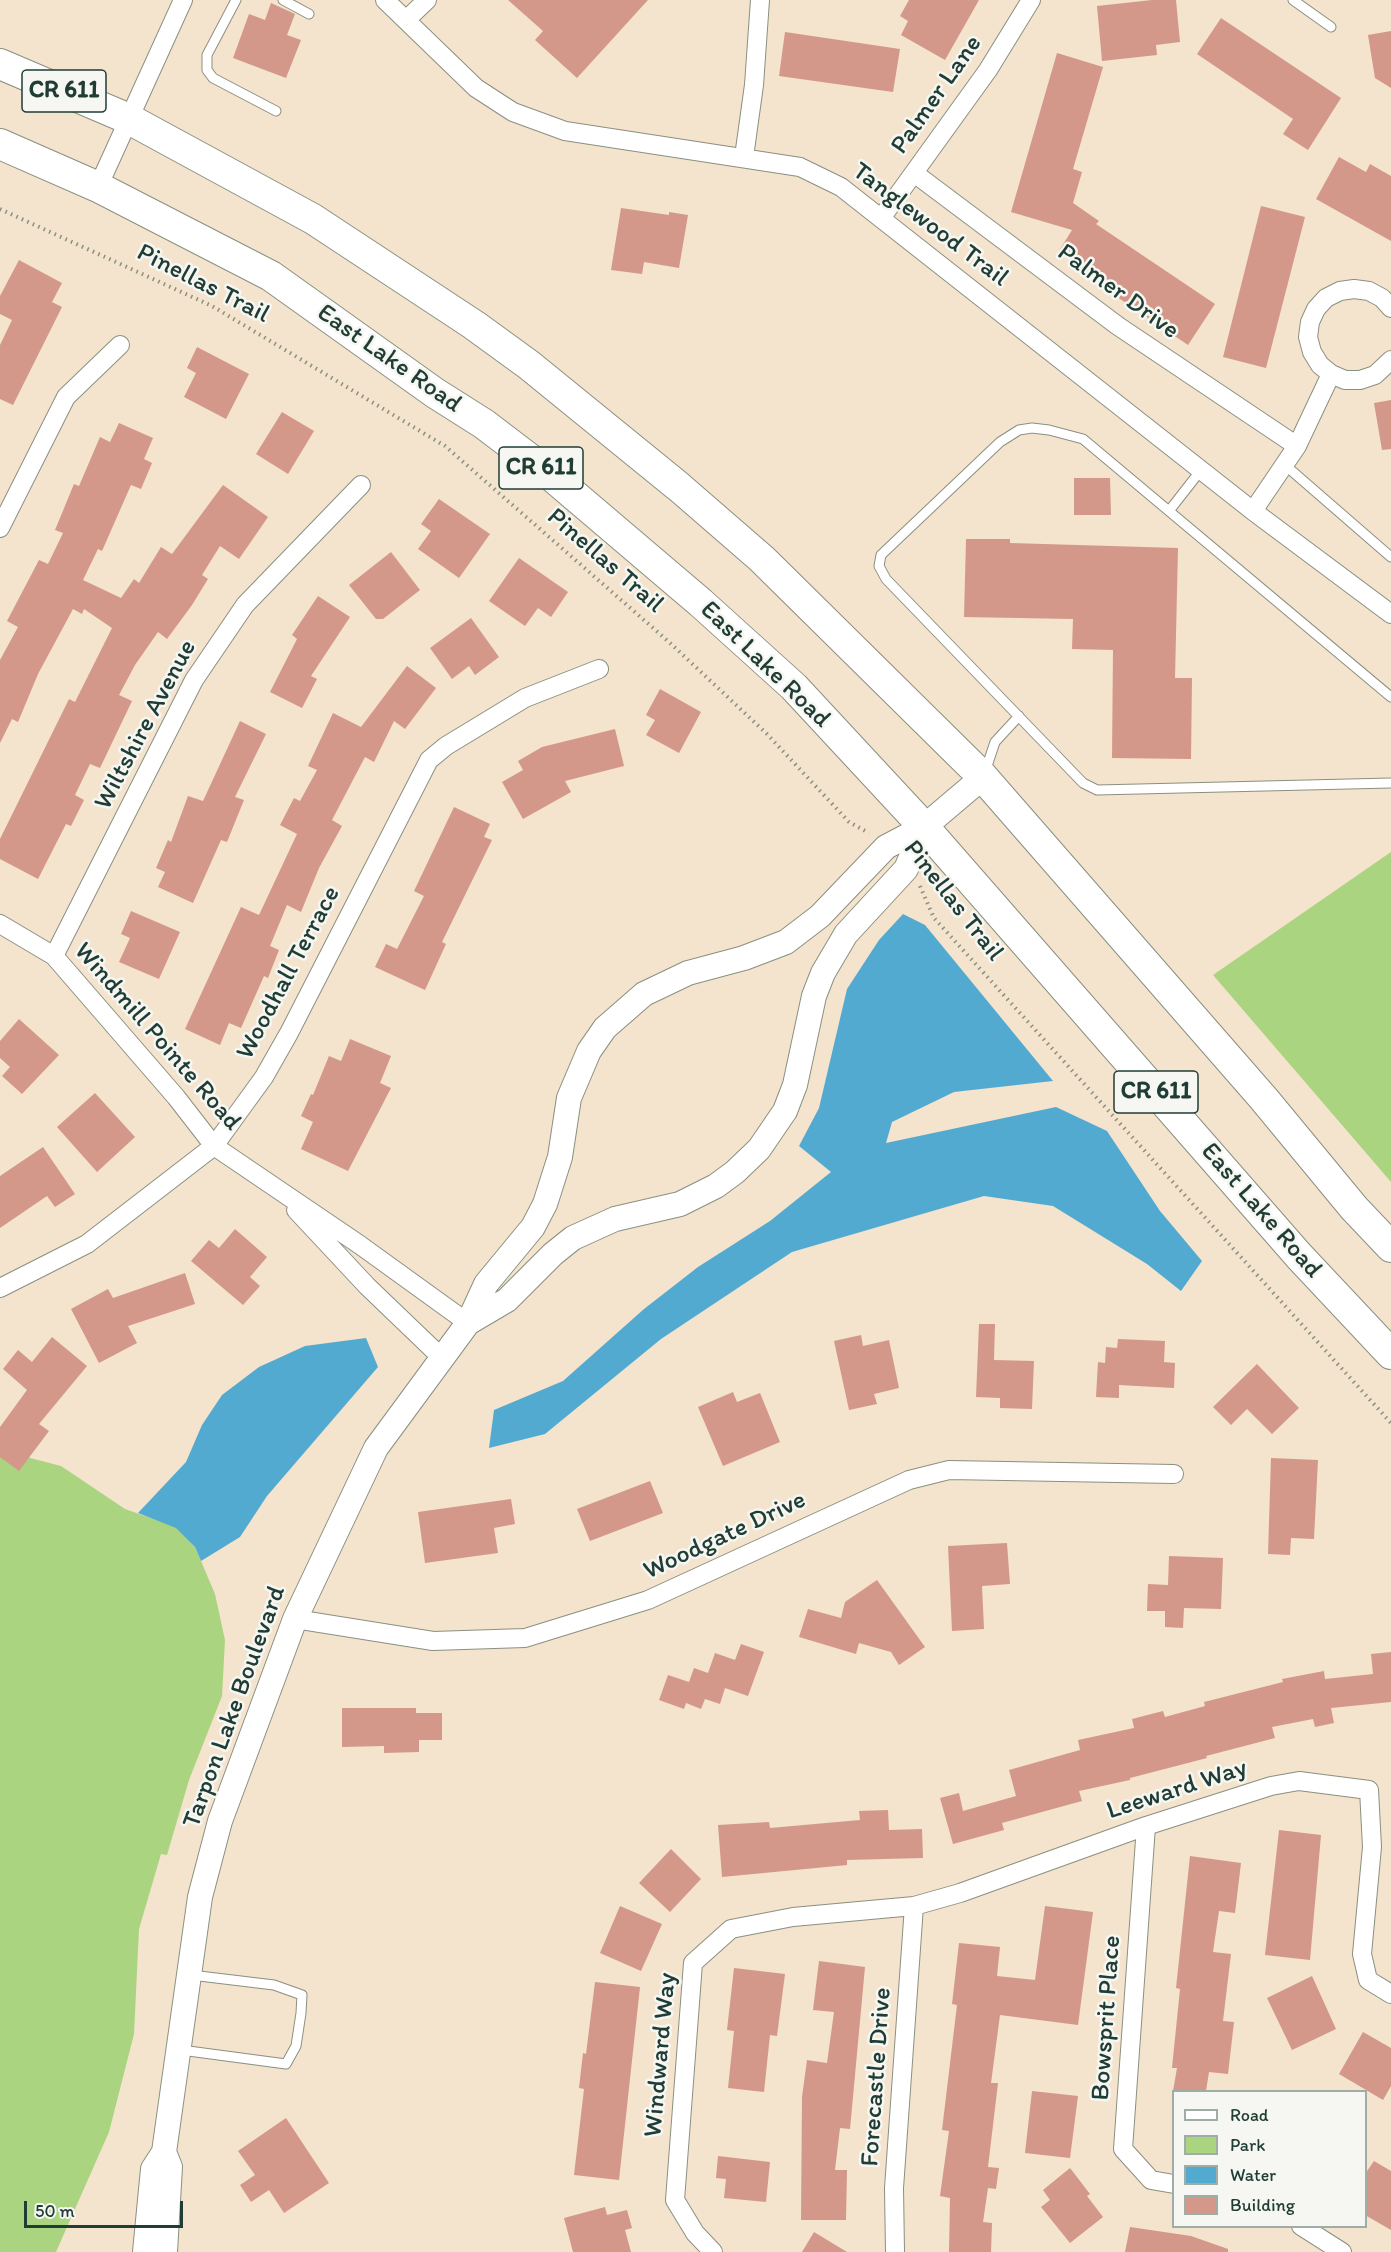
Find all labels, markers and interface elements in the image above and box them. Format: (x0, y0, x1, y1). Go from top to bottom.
street label: Palmer Lane (885, 29, 989, 161)
road number: CR 611 (22, 70, 106, 112)
street label: Tanglewood Trail (846, 156, 1014, 294)
street label: Pinellas Trail (131, 237, 275, 331)
street label: Palmer Drive (1051, 237, 1185, 347)
street label: East Lake Road (311, 298, 467, 420)
road number: CR 611 (499, 447, 583, 489)
street label: Pinellas Trail (540, 502, 670, 620)
street label: East Lake Road (693, 595, 837, 735)
street label: Wiltshire Avenue (88, 635, 204, 815)
street label: Pinellas Trail (896, 834, 1010, 968)
street label: Woodhall Terrace (230, 881, 348, 1065)
street label: Windmill Pointe Road (67, 936, 247, 1138)
road number: CR 611 (1114, 1071, 1198, 1113)
street label: East Lake Road (1194, 1137, 1328, 1285)
street label: Woodgate Drive (639, 1485, 811, 1587)
street label: Tarpon Lake Boulevard (177, 1582, 293, 1832)
street label: Leeward Way (1103, 1753, 1251, 1827)
street label: Bowsprit Place (1086, 1934, 1128, 2102)
street label: Windward Way (638, 1972, 684, 2138)
street label: Forecastle Drive (855, 1986, 899, 2168)
legend (1172, 2090, 1367, 2228)
text: Road (1230, 2104, 1269, 2126)
text: Park (1230, 2134, 1265, 2156)
text: Water (1230, 2164, 1276, 2186)
scale bar (27, 2189, 186, 2227)
text: Building (1230, 2194, 1295, 2216)
text: 50 m (35, 2200, 75, 2222)

